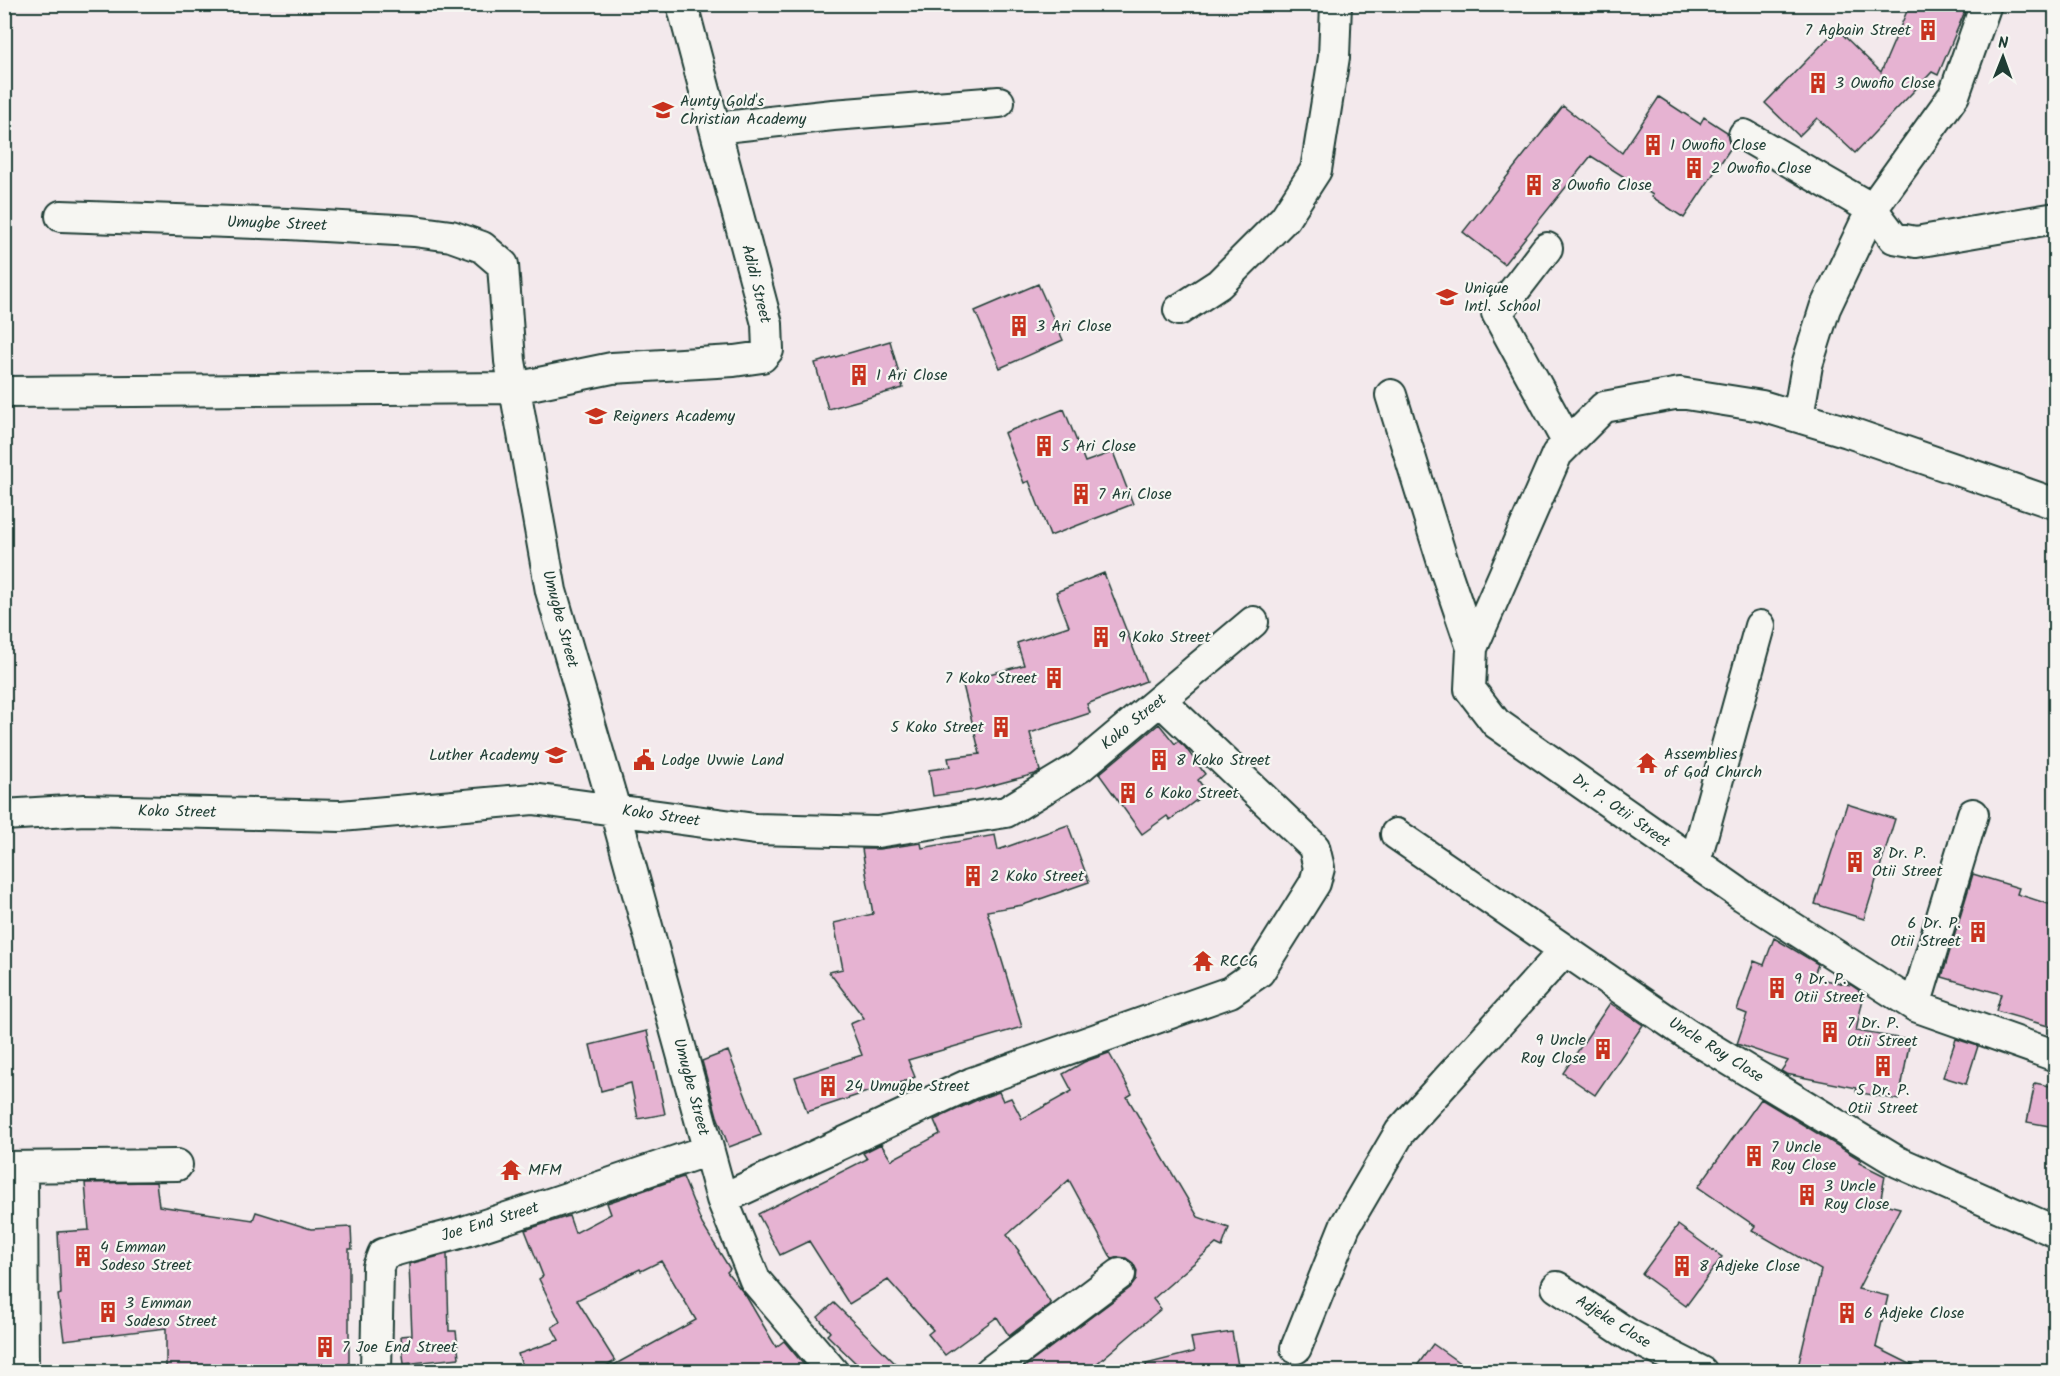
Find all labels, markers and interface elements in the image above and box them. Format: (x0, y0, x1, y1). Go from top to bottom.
place label: 7 Agbain Street (1805, 18, 1912, 43)
building icon: 7 Agbain Street (1916, 18, 1940, 42)
north arrow (1973, 27, 2033, 87)
text: N (1998, 31, 2009, 56)
building icon: 3 Owofio Close (1806, 71, 1830, 95)
place label: 3 Owofio Close (1835, 71, 1935, 96)
place label: Aunty Gold's Christian Academy (680, 89, 807, 132)
school or university icon: Aunty Gold's Christian Academy (651, 98, 675, 122)
building icon: 1 Owofio Close (1641, 133, 1665, 157)
place label: 1 Owofio Close (1670, 133, 1766, 158)
building icon: 2 Owofio Close (1682, 156, 1706, 180)
place label: 2 Owofio Close (1711, 156, 1811, 181)
building icon: 8 Owofio Close (1522, 173, 1546, 197)
place label: 8 Owofio Close (1551, 173, 1652, 198)
street label: Umugbe Street (226, 210, 328, 238)
street label: Adidi Street (734, 242, 778, 327)
place label: Unique Intl. School (1464, 276, 1540, 319)
school or university icon: Unique Intl. School (1435, 285, 1459, 309)
building icon: 3 Ari Close (1007, 314, 1031, 338)
place label: 3 Ari Close (1036, 314, 1112, 339)
building icon: 1 Ari Close (847, 363, 871, 387)
place label: 1 Ari Close (876, 363, 947, 388)
school or university icon: Reigners Academy (584, 404, 608, 428)
place label: Reigners Academy (613, 404, 735, 429)
building icon: 5 Ari Close (1032, 434, 1056, 458)
place label: 5 Ari Close (1061, 434, 1136, 459)
building icon: 7 Ari Close (1069, 482, 1093, 506)
place label: 7 Ari Close (1098, 482, 1172, 507)
street label: Umugbe Street (535, 567, 585, 671)
building icon: 9 Koko Street (1089, 625, 1113, 649)
place label: 9 Koko Street (1118, 625, 1211, 650)
place label: 7 Koko Street (945, 666, 1038, 691)
building icon: 7 Koko Street (1042, 666, 1066, 690)
street label: Koko Street (1096, 687, 1173, 756)
place label: 5 Koko Street (891, 715, 985, 740)
building icon: 5 Koko Street (989, 715, 1013, 739)
place label: Assemblies of God Church (1664, 742, 1762, 785)
place label: Luther Academy (429, 743, 539, 768)
school or university icon: Luther Academy (544, 743, 568, 767)
public building icon: Lodge Uvwie Land (632, 748, 656, 772)
place label: Lodge Uvwie Land (661, 748, 784, 773)
building icon: 8 Koko Street (1147, 748, 1171, 772)
place label: 8 Koko Street (1176, 748, 1271, 773)
temple icon: Assemblies of God Church (1635, 751, 1659, 775)
street label: Dr. P. Otii Street (1567, 768, 1676, 855)
building icon: 6 Koko Street (1116, 781, 1140, 805)
place label: 6 Koko Street (1145, 781, 1240, 806)
street label: Koko Street (620, 798, 702, 834)
street label: Koko Street (138, 799, 217, 825)
place label: 8 Dr. P. Otii Street (1872, 841, 1943, 884)
building icon: 8 Dr. P. Otii Street (1843, 850, 1867, 874)
building icon: 2 Koko Street (961, 864, 985, 888)
place label: 2 Koko Street (990, 864, 1085, 889)
place label: 6 Dr. P. Otii Street (1890, 911, 1962, 954)
building icon: 6 Dr. P. Otii Street (1966, 920, 1990, 944)
temple icon: RCCG (1191, 949, 1215, 973)
place label: RCCG (1220, 949, 1258, 974)
place label: 9 Dr. P. Otii Street (1794, 967, 1865, 1010)
building icon: 9 Dr. P. Otii Street (1765, 976, 1789, 1000)
street label: Uncle Roy Close (1664, 1011, 1768, 1089)
place label: 7 Dr. P. Otii Street (1847, 1011, 1918, 1054)
building icon: 7 Dr. P. Otii Street (1818, 1020, 1842, 1044)
place label: 9 Uncle Roy Close (1521, 1028, 1586, 1071)
street label: Umugbe Street (666, 1035, 716, 1139)
building icon: 9 Uncle Roy Close (1591, 1037, 1615, 1061)
building icon: 5 Dr. P. Otii Street (1871, 1054, 1895, 1078)
building icon: 24 Umugbe Street (816, 1074, 840, 1098)
place label: 24 Umugbe Street (845, 1074, 971, 1099)
place label: 5 Dr. P. Otii Street (1848, 1078, 1919, 1121)
place label: 7 Uncle Roy Close (1771, 1135, 1836, 1178)
building icon: 7 Uncle Roy Close (1742, 1144, 1766, 1168)
temple icon: MFM (499, 1158, 523, 1182)
place label: MFM (528, 1158, 562, 1183)
place label: 3 Uncle Roy Close (1824, 1174, 1889, 1217)
building icon: 3 Uncle Roy Close (1795, 1183, 1819, 1207)
street label: Joe End Street (438, 1195, 543, 1249)
place label: 4 Emman Sodeso Street (100, 1235, 193, 1278)
building icon: 4 Emman Sodeso Street (71, 1244, 95, 1268)
building icon: 8 Adjeke Close (1670, 1254, 1694, 1278)
place label: 8 Adjeke Close (1699, 1254, 1800, 1279)
street label: Adjeke Close (1570, 1289, 1656, 1355)
place label: 3 Emman Sodeso Street (125, 1291, 218, 1334)
building icon: 3 Emman Sodeso Street (96, 1300, 120, 1324)
building icon: 6 Adjeke Close (1835, 1301, 1859, 1325)
place label: 6 Adjeke Close (1864, 1301, 1964, 1326)
building icon: 7 Joe End Street (313, 1335, 337, 1359)
place label: 7 Joe End Street (342, 1335, 458, 1360)

